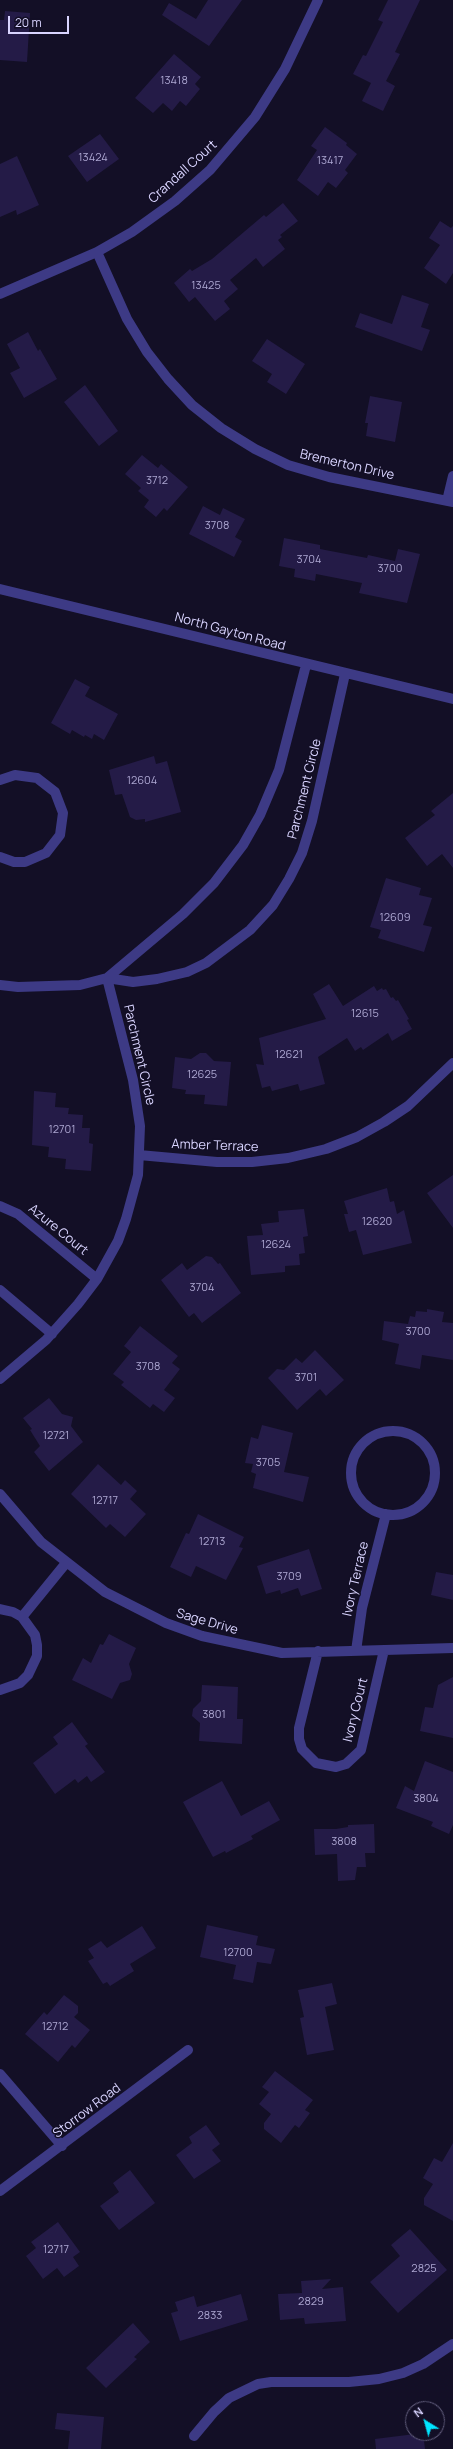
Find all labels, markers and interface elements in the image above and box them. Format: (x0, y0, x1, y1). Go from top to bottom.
scale bar (10, 8, 71, 34)
text: 20 m (15, 14, 42, 31)
house number: 13418 (160, 74, 188, 88)
street label: Crandall Court (146, 137, 220, 207)
house number: 13424 (78, 151, 108, 165)
house number: 13417 (317, 154, 343, 168)
house number: 13425 (191, 279, 221, 293)
street label: Bremerton Drive (298, 447, 396, 483)
house number: 3712 (146, 474, 168, 488)
house number: 3708 (205, 519, 229, 533)
house number: 3704 (297, 553, 321, 567)
house number: 3700 (377, 562, 403, 576)
street label: North Gayton Road (173, 610, 287, 654)
street label: Parchment Circle (285, 737, 325, 841)
house number: 12604 (127, 774, 157, 788)
house number: 12609 (380, 911, 410, 925)
street label: Parchment Circle (120, 1003, 158, 1107)
house number: 12615 (351, 1007, 379, 1021)
house number: 12621 (275, 1048, 303, 1062)
house number: 12625 (187, 1068, 217, 1082)
house number: 12701 (48, 1123, 76, 1137)
street label: Amber Terrace (171, 1137, 259, 1155)
street label: Azure Court (25, 1201, 91, 1259)
house number: 12620 (362, 1215, 392, 1229)
house number: 12624 (261, 1238, 291, 1252)
house number: 3704 (190, 1281, 214, 1295)
house number: 3700 (405, 1325, 431, 1339)
house number: 3708 (136, 1360, 160, 1374)
house number: 3701 (295, 1371, 317, 1385)
house number: 12721 (43, 1429, 69, 1443)
house number: 3705 (256, 1456, 280, 1470)
house number: 12717 (92, 1494, 118, 1508)
house number: 12713 (199, 1535, 225, 1549)
street label: Ivory Terrace (340, 1540, 372, 1618)
house number: 3709 (276, 1570, 302, 1584)
street label: Sage Drive (174, 1606, 240, 1638)
street label: Ivory Court (340, 1676, 372, 1744)
house number: 3801 (202, 1708, 226, 1722)
house number: 3804 (413, 1792, 439, 1806)
house number: 3808 (331, 1835, 357, 1849)
house number: 12700 (223, 1946, 253, 1960)
house number: 12712 (42, 2020, 68, 2034)
street label: Storrow Road (50, 2080, 124, 2142)
house number: 12717 (43, 2243, 69, 2257)
house number: 2825 (411, 2262, 437, 2276)
house number: 2829 (298, 2295, 324, 2309)
house number: 2833 (198, 2309, 222, 2323)
north arrow (405, 2401, 445, 2441)
text: N (410, 2403, 426, 2420)

